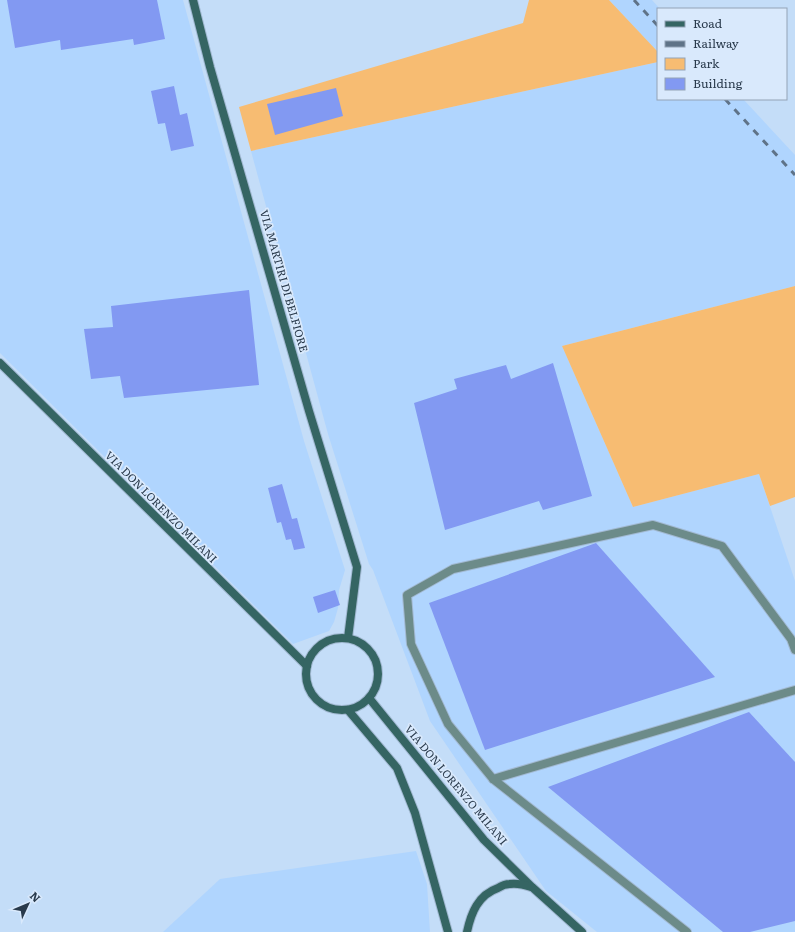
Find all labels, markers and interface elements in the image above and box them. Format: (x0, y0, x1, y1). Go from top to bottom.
legend (657, 8, 787, 100)
text: Road (693, 14, 723, 32)
text: Railway (693, 34, 739, 52)
text: Park (693, 54, 720, 72)
text: Building (693, 74, 743, 92)
street label: VIA MARTIRI DI BELFIORE (257, 208, 313, 354)
street label: VIA DON LORENZO MILANI (102, 447, 221, 566)
street label: VIA DON LORENZO MILANI (402, 721, 512, 848)
north arrow (8, 884, 48, 924)
text: N (27, 887, 45, 905)

